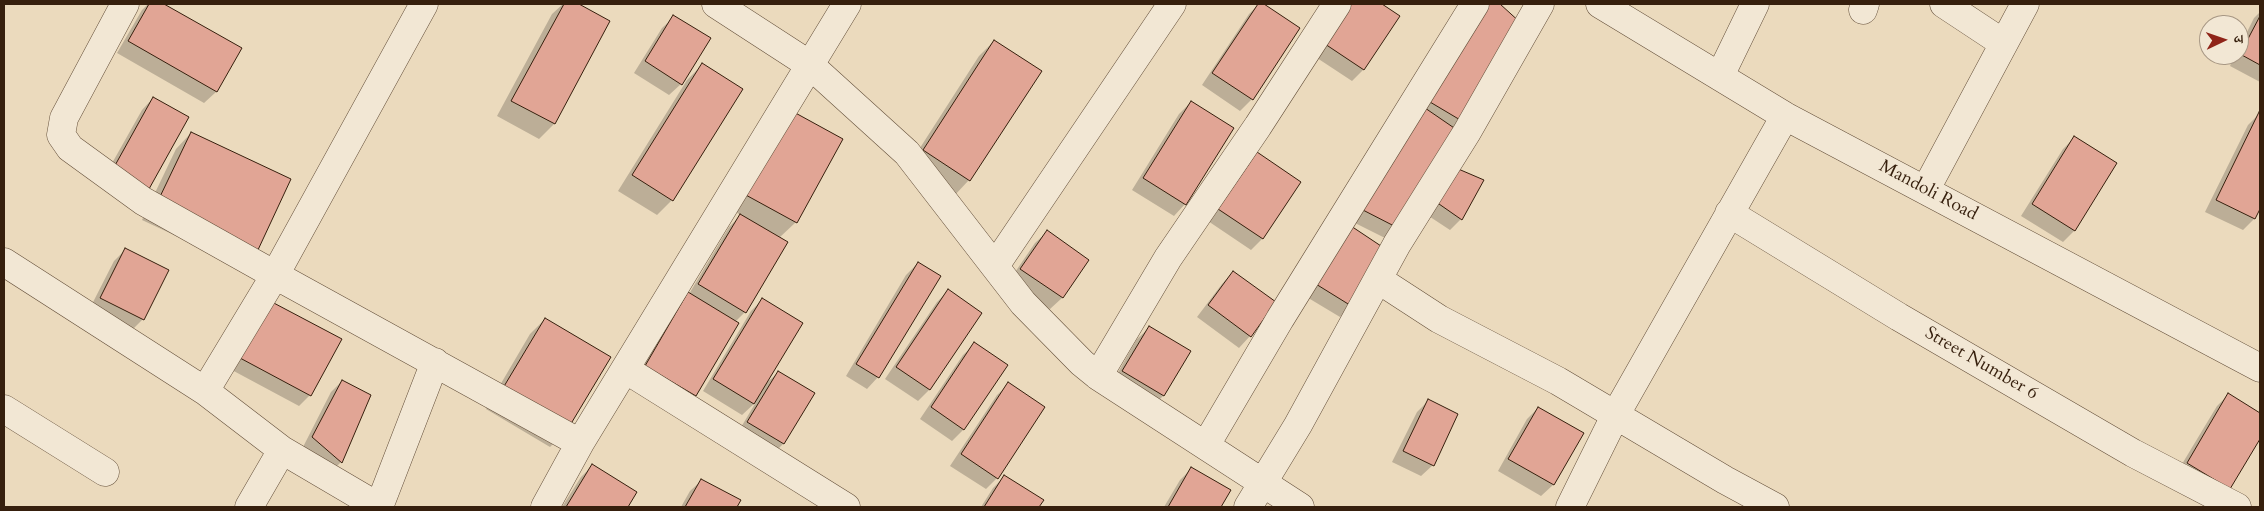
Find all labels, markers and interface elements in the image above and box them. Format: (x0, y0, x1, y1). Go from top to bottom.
north arrow (2199, 15, 2249, 65)
text: उ (2229, 35, 2248, 43)
street label: Mandoli Road (1875, 156, 1981, 226)
street label: Street Number 6 (1921, 323, 2041, 405)

